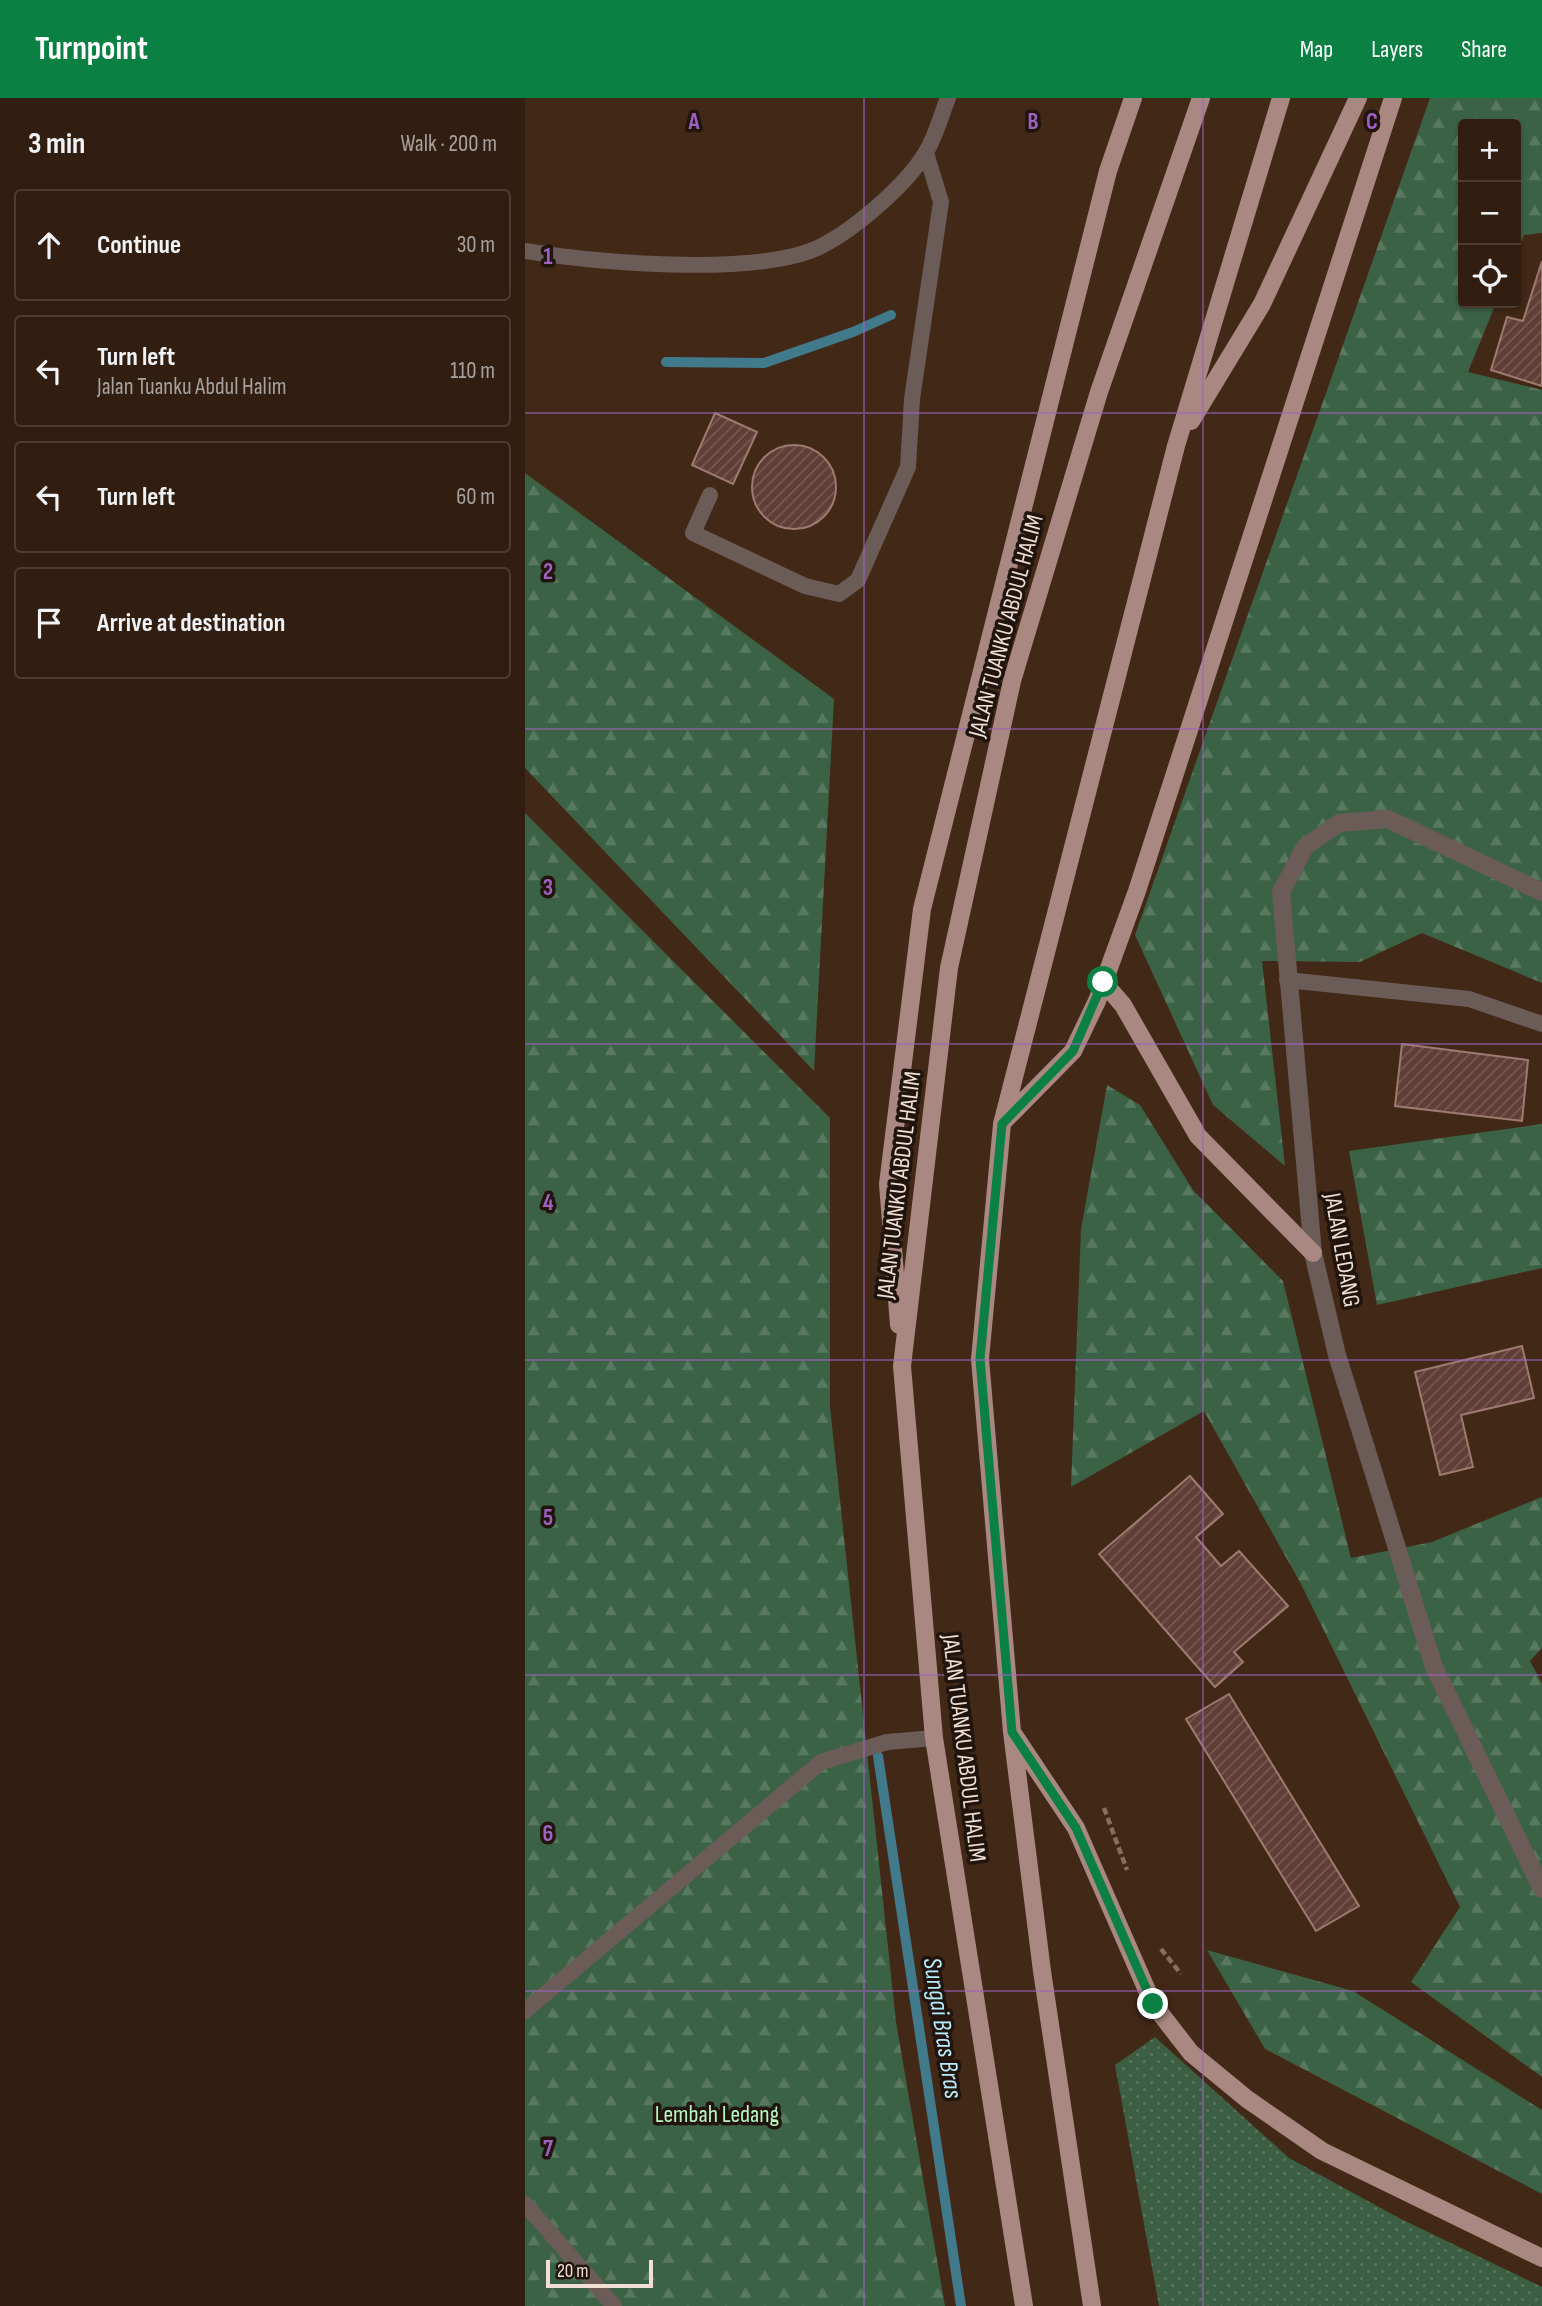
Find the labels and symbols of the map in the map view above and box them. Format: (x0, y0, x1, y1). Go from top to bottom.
text: A (688, 108, 701, 136)
text: B (1028, 108, 1039, 136)
text: C (1366, 108, 1378, 136)
text: 1 (543, 243, 553, 271)
street label: JALAN TUANKU ABDUL HALIM (962, 512, 1050, 741)
text: 2 (543, 558, 553, 586)
text: 3 (543, 874, 553, 902)
route start (1087, 966, 1118, 997)
street label: JALAN TUANKU ABDUL HALIM (871, 1070, 927, 1301)
text: 4 (543, 1189, 554, 1217)
street label: JALAN LEDANG (1318, 1190, 1366, 1309)
text: 5 (543, 1504, 553, 1532)
street label: JALAN TUANKU ABDUL HALIM (936, 1632, 992, 1863)
text: 6 (543, 1820, 553, 1848)
water label: Sungai Bras Bras (916, 1955, 968, 2101)
route end (1137, 1988, 1168, 2019)
park label: Lembah Ledang (655, 2100, 779, 2129)
text: 7 (543, 2135, 553, 2163)
scale bar (546, 2257, 653, 2289)

